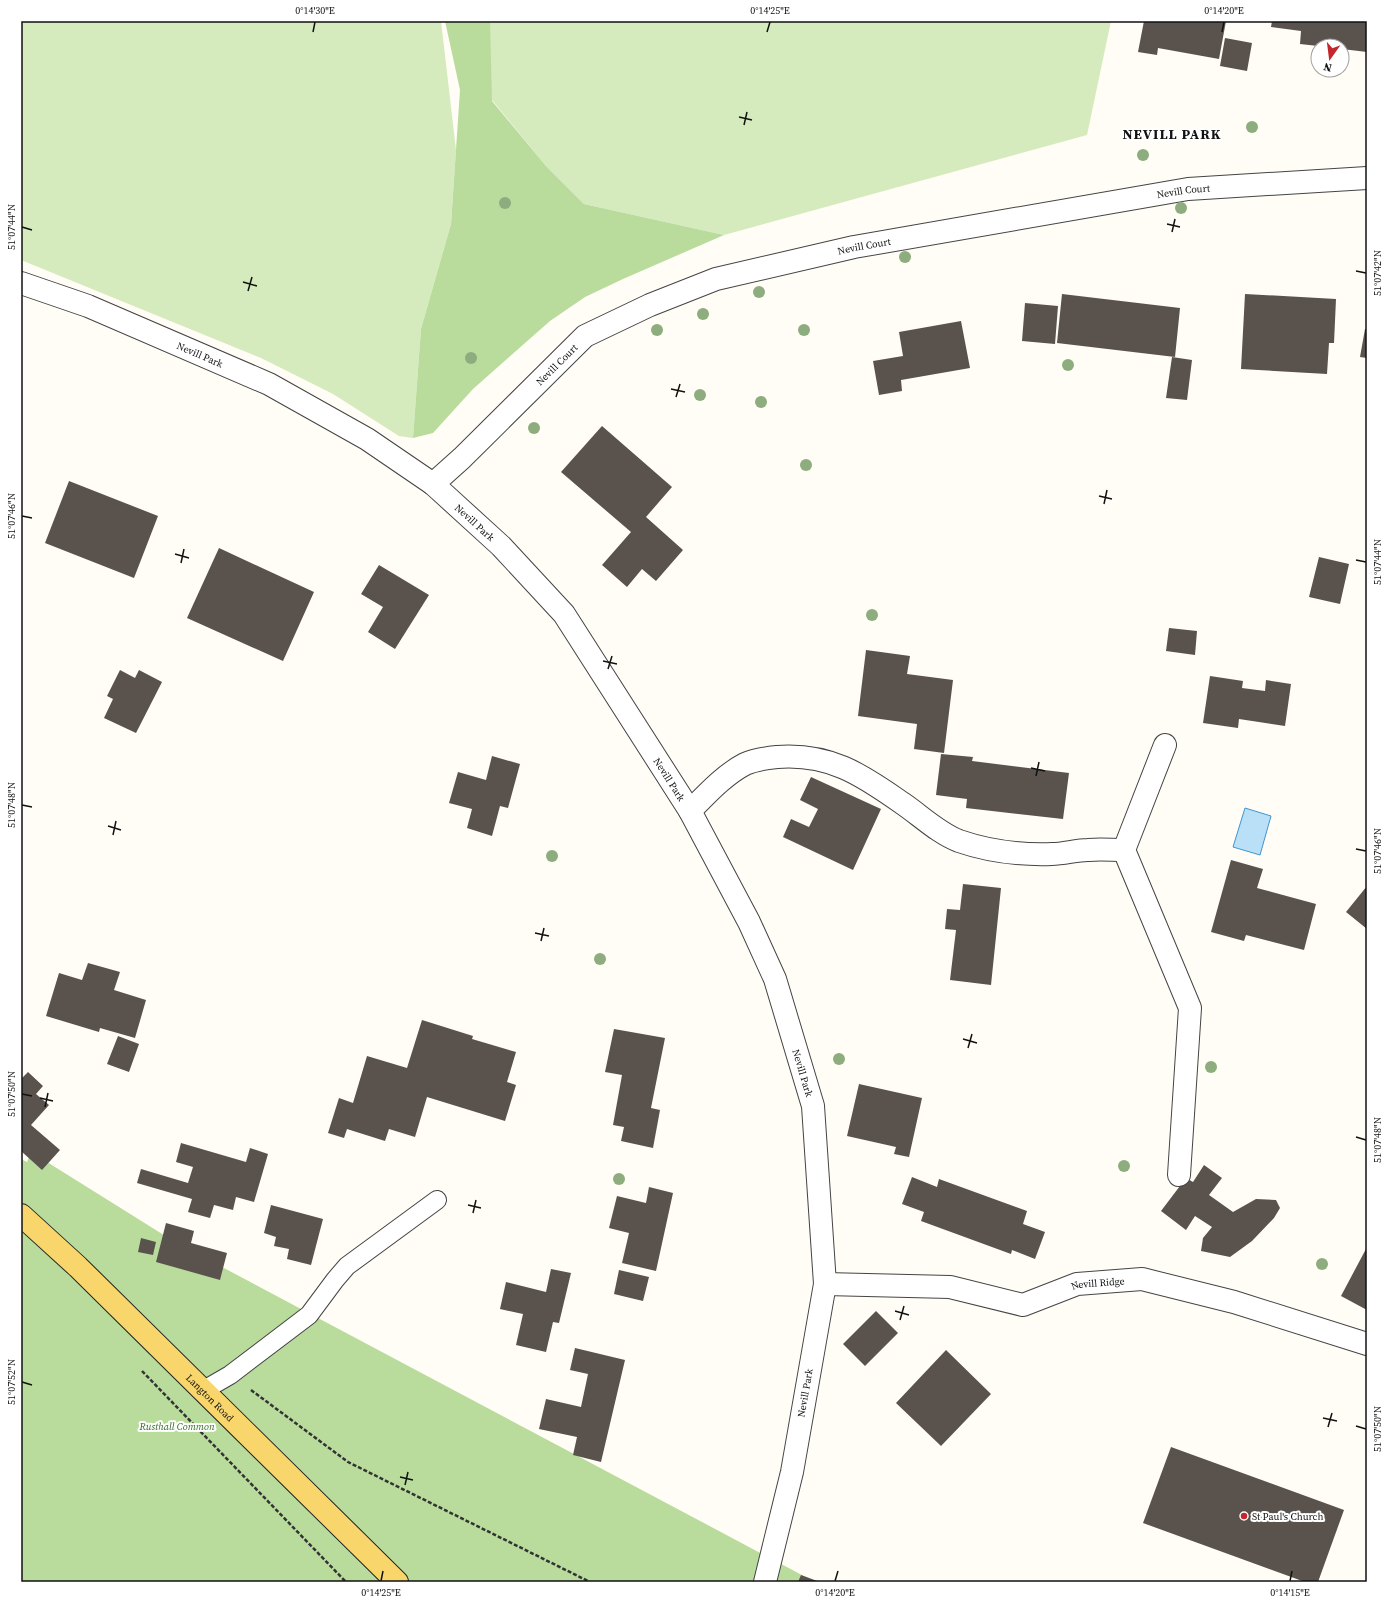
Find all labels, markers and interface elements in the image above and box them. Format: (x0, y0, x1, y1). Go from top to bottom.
text: 0°14'30"E (295, 4, 335, 17)
text: 0°14'25"E (750, 4, 790, 17)
text: 0°14'20"E (1204, 4, 1244, 17)
north arrow (1310, 38, 1350, 78)
text: N (1322, 59, 1333, 75)
district label: NEVILL PARK (1122, 124, 1222, 144)
street label: Nevill Court (1156, 181, 1211, 201)
text: 51°07'44"N (5, 204, 18, 250)
street label: Nevill Court (836, 234, 892, 257)
text: 51°07'42"N (1371, 250, 1384, 296)
street label: Nevill Park (175, 339, 226, 370)
street label: Nevill Court (533, 340, 581, 388)
text: 51°07'46"N (5, 493, 18, 539)
street label: Nevill Park (452, 501, 498, 544)
text: 51°07'44"N (1371, 539, 1384, 585)
street label: Nevill Park (651, 755, 689, 804)
text: 51°07'48"N (5, 782, 18, 828)
text: 51°07'46"N (1371, 828, 1384, 874)
street label: Nevill Park (790, 1047, 816, 1099)
text: 51°07'50"N (5, 1071, 18, 1117)
text: 51°07'48"N (1371, 1117, 1384, 1163)
street label: Nevill Ridge (1069, 1274, 1125, 1292)
text: 51°07'52"N (5, 1359, 18, 1405)
street label: Nevill Park (794, 1367, 816, 1418)
street label: Langton Road (184, 1371, 237, 1424)
text: 51°07'50"N (1371, 1406, 1384, 1452)
park label: Rusthall Common (138, 1420, 215, 1433)
place label: St Paul's Church (1252, 1510, 1323, 1523)
marker: St Paul's Church (1239, 1511, 1249, 1521)
text: 0°14'25"E (361, 1586, 401, 1599)
text: 0°14'20"E (815, 1586, 855, 1599)
text: 0°14'15"E (1270, 1586, 1310, 1599)

